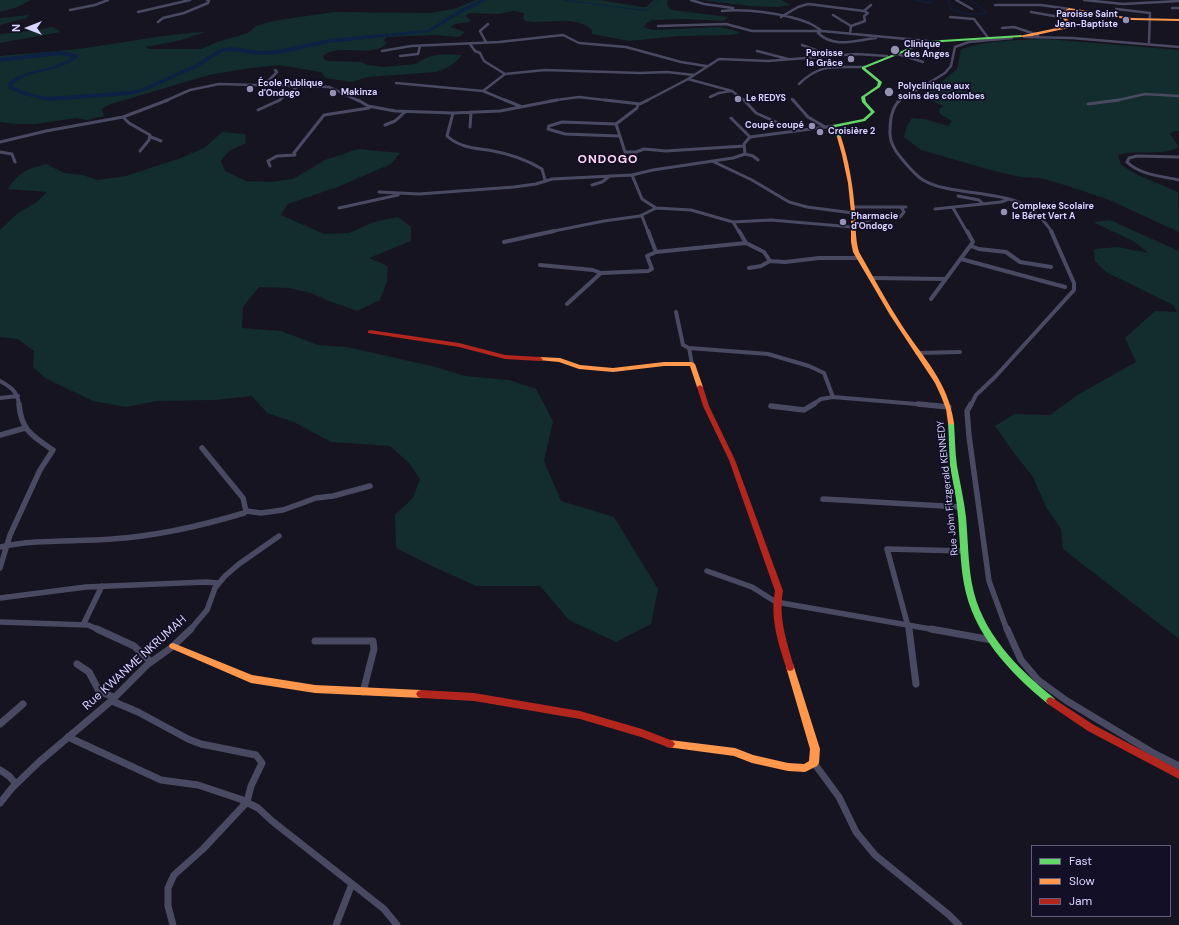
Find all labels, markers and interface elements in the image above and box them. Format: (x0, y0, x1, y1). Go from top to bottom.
north arrow (8, 8, 48, 48)
place label: Paroisse Saint Jean-Baptiste (1055, 10, 1118, 31)
marker: Paroisse Saint Jean-Baptiste (1121, 15, 1131, 25)
text: N (9, 24, 23, 32)
place label: Clinique des Anges (904, 40, 950, 61)
marker: Clinique des Anges (889, 44, 901, 56)
place label: Paroisse la Grâce (806, 49, 843, 70)
marker: Paroisse la Grâce (846, 54, 856, 64)
place label: École Publique d'Ondogo (258, 79, 323, 100)
place label: Polyclinique aux soins des colombes (898, 82, 985, 103)
marker: École Publique d'Ondogo (245, 84, 255, 94)
marker: Polyclinique aux soins des colombes (883, 86, 895, 98)
marker: Makinza (328, 88, 338, 98)
place label: Makinza (341, 88, 377, 98)
marker: Le REDYS (733, 94, 743, 104)
place label: Le REDYS (746, 94, 786, 104)
place label: Coupé coupé (745, 121, 804, 131)
marker: Coupé coupé (807, 121, 817, 131)
marker: Croisière 2 (815, 127, 825, 137)
place label: Croisière 2 (828, 127, 875, 137)
district label: ONDOGO (578, 153, 638, 167)
place label: Complexe Scolaire le Béret Vert A (1012, 202, 1094, 223)
marker: Complexe Scolaire le Béret Vert A (999, 207, 1009, 217)
place label: Pharmacie d'Ondogo (851, 212, 898, 233)
marker: Pharmacie d'Ondogo (838, 217, 848, 227)
street label: Rue John Fitzgerald KENNEDY (935, 420, 961, 556)
street label: Rue KWANME NKRUMAH (80, 613, 190, 713)
legend (1031, 845, 1171, 917)
text: Fast (1069, 853, 1092, 869)
text: Slow (1069, 873, 1095, 889)
text: Jam (1069, 893, 1092, 909)

